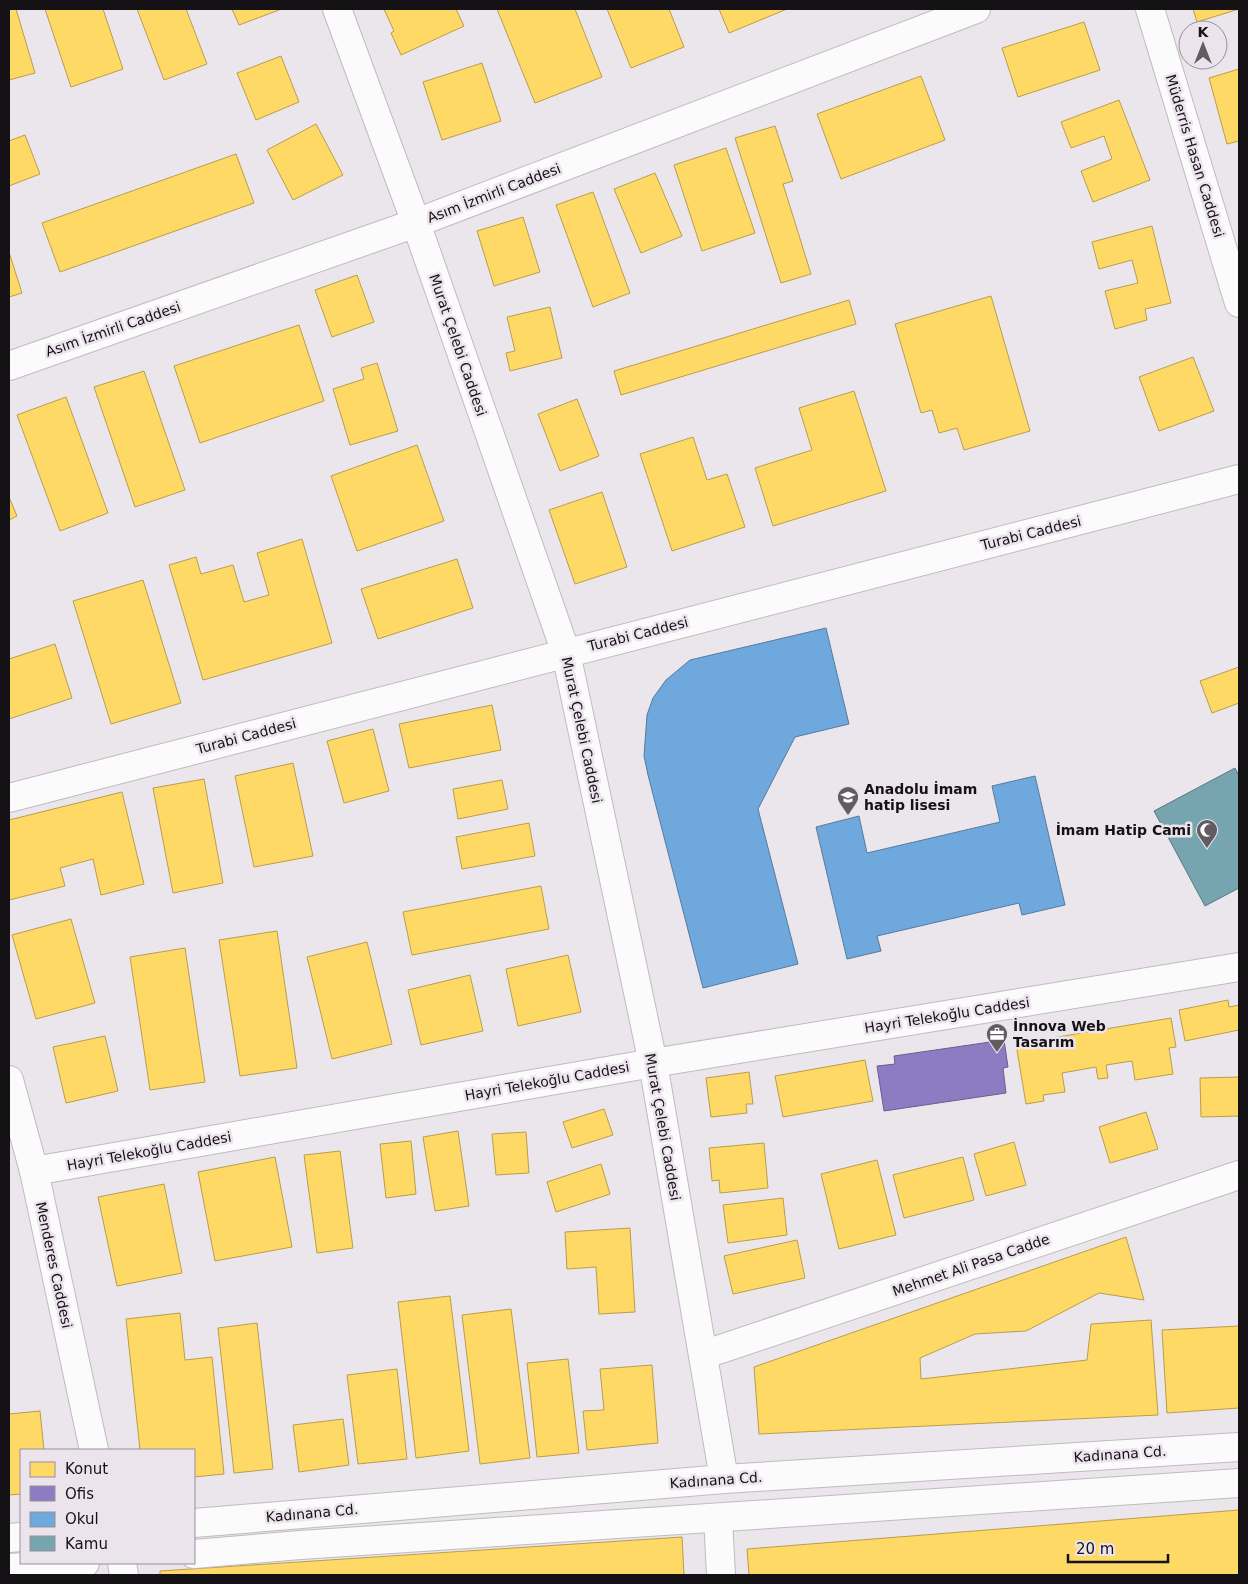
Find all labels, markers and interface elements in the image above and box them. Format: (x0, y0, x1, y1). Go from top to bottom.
north arrow (1178, 20, 1228, 70)
text: K (1198, 24, 1210, 40)
street label: Müderris Hasan Caddesi (1163, 73, 1227, 239)
street label: Asım İzmirli Caddesi (425, 159, 563, 226)
street label: Murat Çelebi Caddesi (426, 272, 490, 418)
street label: Asım İzmirli Caddesi (43, 297, 183, 360)
street label: Turabi Caddesi (978, 513, 1083, 553)
street label: Turabi Caddesi (585, 614, 690, 654)
street label: Murat Çelebi Caddesi (559, 655, 605, 805)
street label: Turabi Caddesi (193, 715, 298, 757)
place label: Anadolu İmam hatip lisesi (864, 781, 977, 813)
school or university icon: Anadolu İmam hatip lisesi (836, 785, 860, 816)
mosque icon: İmam Hatip Cami (1195, 818, 1219, 849)
place label: İmam Hatip Cami (1056, 822, 1191, 838)
street label: Hayri Telekoğlu Caddesi (863, 994, 1031, 1036)
place label: İnnova Web Tasarım (1013, 1018, 1106, 1050)
office icon: İnnova Web Tasarım (985, 1022, 1009, 1053)
street label: Murat Çelebi Caddesi (642, 1052, 684, 1202)
street label: Hayri Telekoğlu Caddesi (463, 1059, 631, 1103)
street label: Hayri Telekoğlu Caddesi (65, 1129, 233, 1173)
street label: Menderes Caddesi (33, 1200, 75, 1330)
street label: Mehmet Ali Pasa Cadde (890, 1231, 1052, 1299)
street label: Kadınana Cd. (1073, 1443, 1167, 1465)
legend (20, 1449, 195, 1564)
text: Konut (65, 1460, 108, 1478)
street label: Kadınana Cd. (669, 1469, 763, 1491)
text: Ofis (65, 1485, 94, 1503)
street label: Kadınana Cd. (265, 1501, 359, 1525)
text: Okul (65, 1510, 99, 1528)
scale bar (1068, 1532, 1168, 1564)
text: Kamu (65, 1535, 108, 1553)
text: 20 m (1076, 1540, 1114, 1558)

